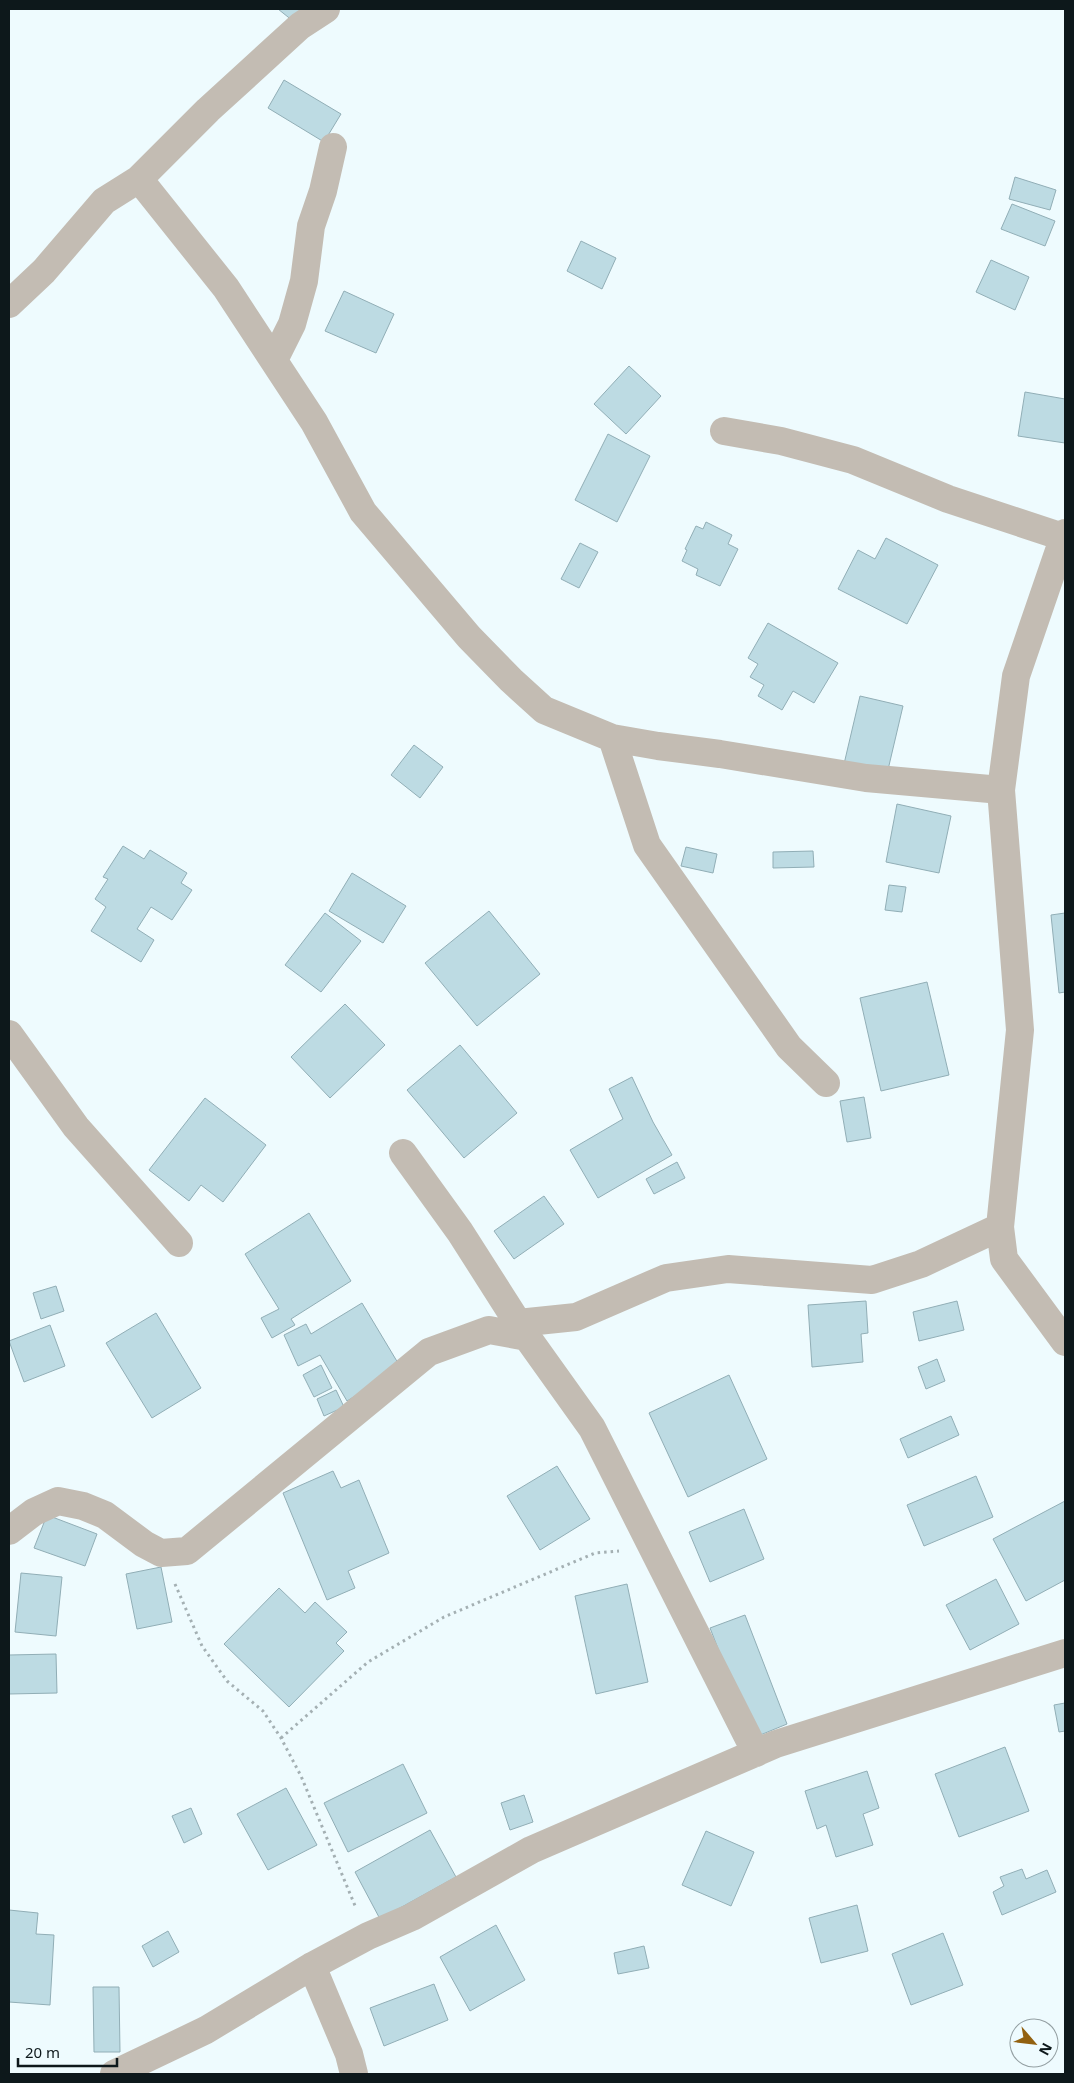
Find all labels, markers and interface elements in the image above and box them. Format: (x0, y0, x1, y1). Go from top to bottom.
north arrow (1009, 2018, 1059, 2068)
scale bar (18, 2036, 116, 2068)
text: N (1035, 2040, 1057, 2059)
text: 20 m (25, 2042, 60, 2062)

